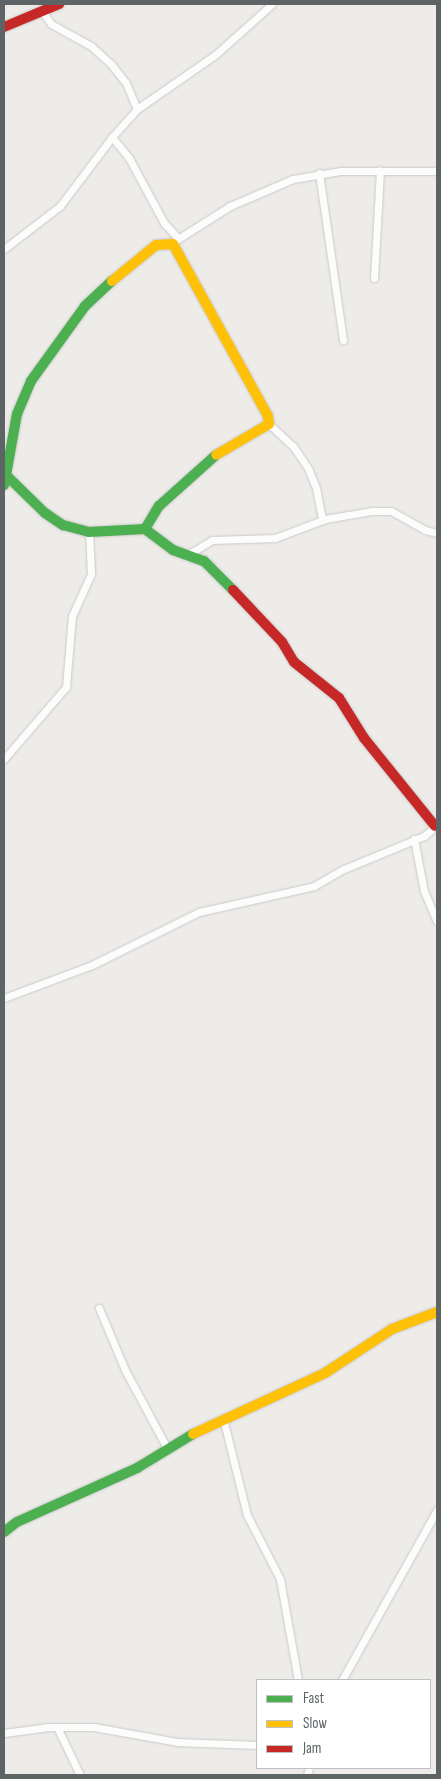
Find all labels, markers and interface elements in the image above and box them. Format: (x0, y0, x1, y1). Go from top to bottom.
legend (256, 1679, 431, 1769)
text: Fast (303, 1689, 324, 1708)
text: Slow (303, 1714, 327, 1733)
text: Jam (303, 1739, 321, 1758)

